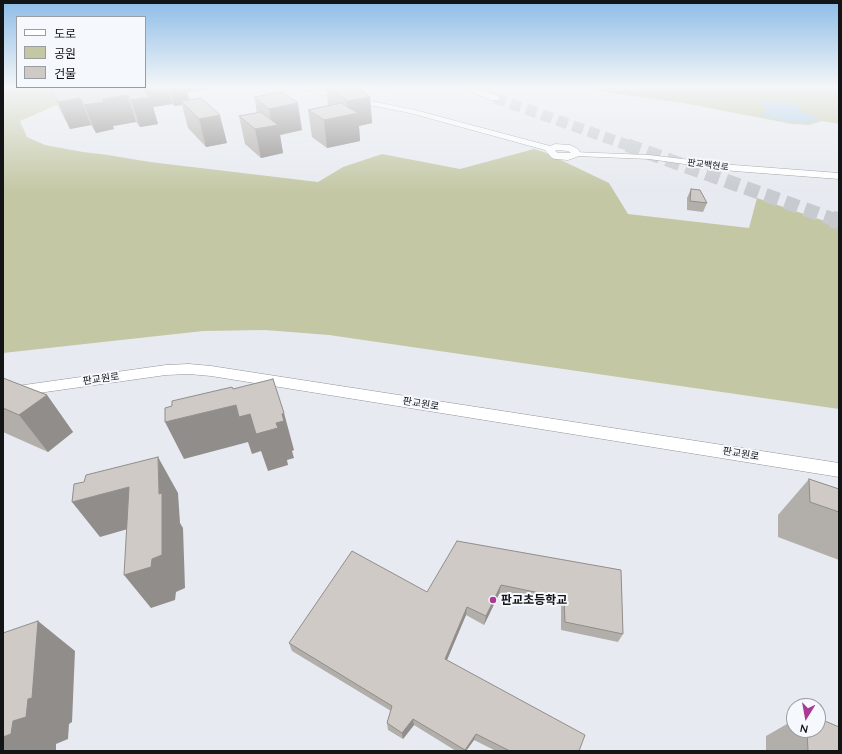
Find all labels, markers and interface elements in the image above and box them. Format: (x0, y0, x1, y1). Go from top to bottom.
legend (16, 16, 146, 88)
text: 도로 (54, 26, 76, 41)
text: 공원 (54, 46, 76, 61)
text: 건물 (54, 66, 76, 81)
street label: 판교백현로 (687, 157, 729, 173)
street label: 판교원로 (82, 370, 120, 388)
street label: 판교원로 (402, 395, 440, 413)
street label: 판교원로 (722, 445, 760, 463)
place label: 판교초등학교 (501, 593, 567, 607)
marker: 판교초등학교 (488, 595, 498, 605)
north arrow (786, 698, 826, 738)
text: N (799, 721, 809, 736)

